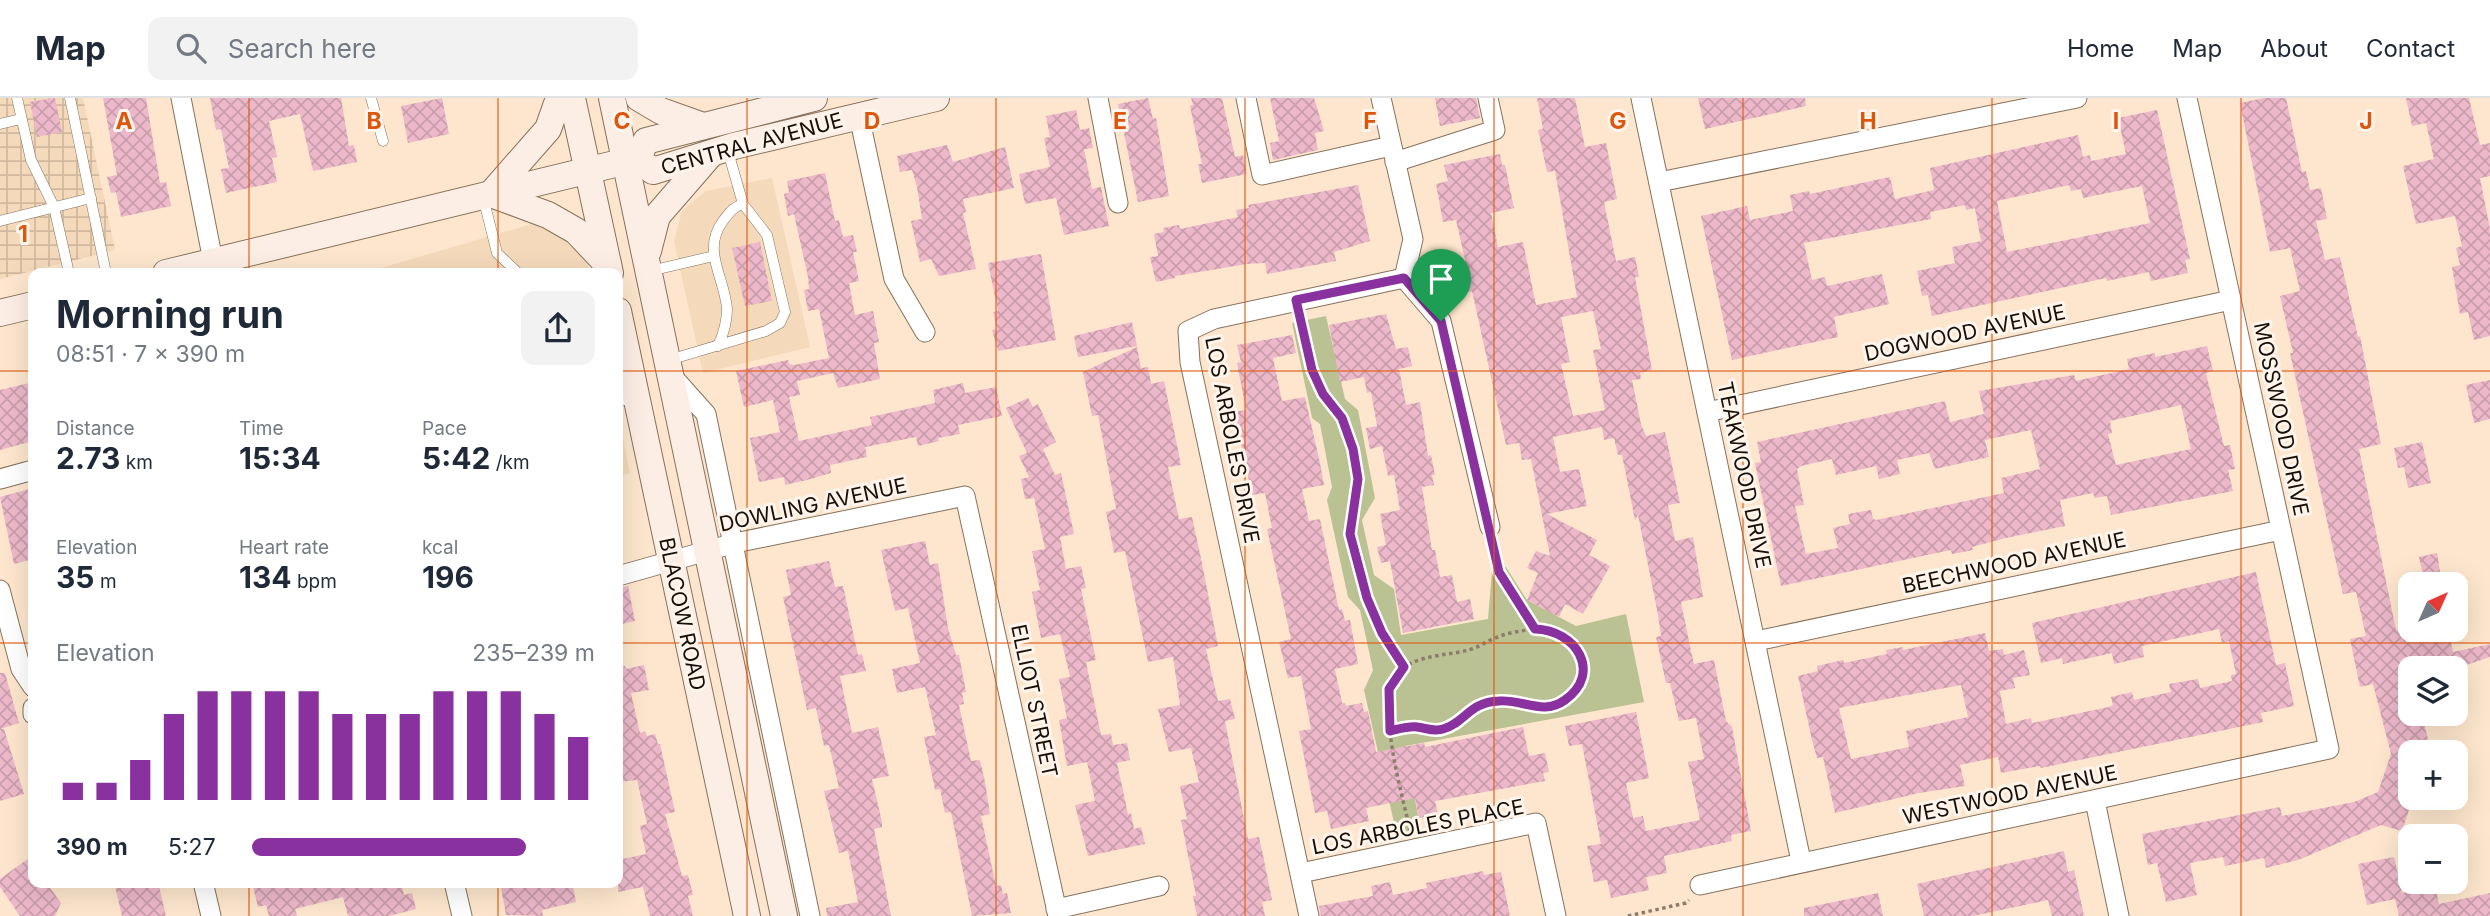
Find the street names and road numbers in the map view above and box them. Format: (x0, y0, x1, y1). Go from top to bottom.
street label: CENTRAL AVENUE (658, 107, 846, 180)
street label: DOGWOOD AVENUE (1862, 299, 2068, 366)
street label: MOSSWOOD DRIVE (2249, 320, 2314, 518)
street label: LOS ARBOLES DRIVE (1200, 335, 1265, 545)
street label: TEAKWOOD DRIVE (1713, 379, 1776, 570)
street label: DOWLING AVENUE (717, 472, 909, 537)
street label: BEECHWOOD AVENUE (1900, 527, 2128, 598)
street label: BLACOW ROAD (654, 535, 711, 693)
street label: ELLIOT STREET (1006, 622, 1063, 780)
street label: WESTWOOD AVENUE (1900, 760, 2119, 829)
street label: LOS ARBOLES PLACE (1310, 794, 1526, 859)

